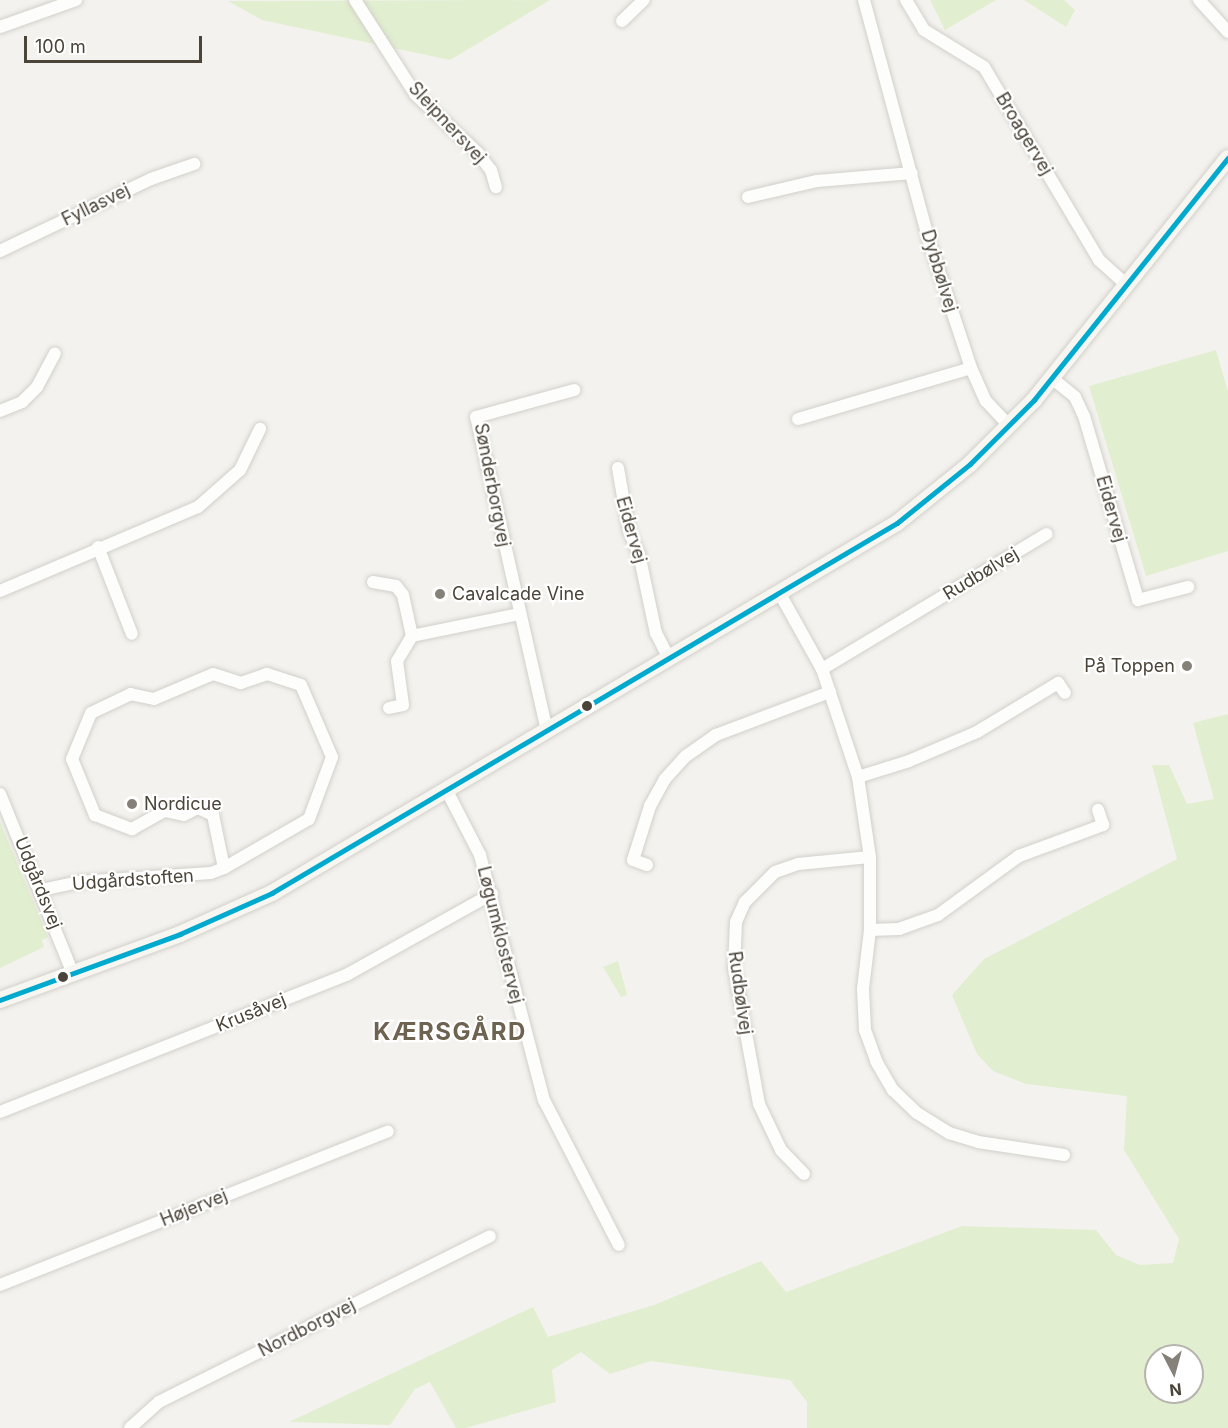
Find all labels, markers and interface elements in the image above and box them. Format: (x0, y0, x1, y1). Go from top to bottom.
scale bar (27, 24, 206, 62)
text: 100 m (35, 36, 86, 57)
street label: Sleipnersvej (404, 78, 490, 168)
street label: Broagervej (991, 89, 1057, 179)
street label: Fyllasvej (58, 179, 134, 231)
street label: Dybbølvej (916, 227, 962, 315)
street label: Sønderborgvej (469, 421, 515, 549)
street label: Eidervej (1091, 473, 1131, 545)
street label: Eidervej (611, 494, 651, 566)
street label: Rudbølvej (939, 543, 1023, 605)
place label: Cavalcade Vine (452, 583, 585, 605)
marker: Cavalcade Vine (433, 587, 447, 601)
place label: På Toppen (1084, 655, 1175, 677)
marker: På Toppen (1180, 659, 1194, 673)
unlabelled marker (581, 700, 593, 712)
place label: Nordicue (144, 793, 222, 815)
marker: Nordicue (125, 797, 139, 811)
street label: Udgårdsvej (10, 834, 66, 932)
street label: Løgumklostervej (472, 864, 528, 1006)
street label: Udgårdstoften (71, 865, 195, 895)
street label: Rudbølvej (723, 950, 757, 1036)
unlabelled marker (57, 971, 69, 983)
street label: Krusåvej (213, 989, 289, 1037)
district label: KÆRSGÅRD (373, 1018, 527, 1046)
street label: Højervej (157, 1185, 231, 1231)
street label: Nordborgvej (255, 1294, 359, 1362)
north arrow (1144, 1344, 1204, 1404)
text: N (1169, 1379, 1183, 1400)

